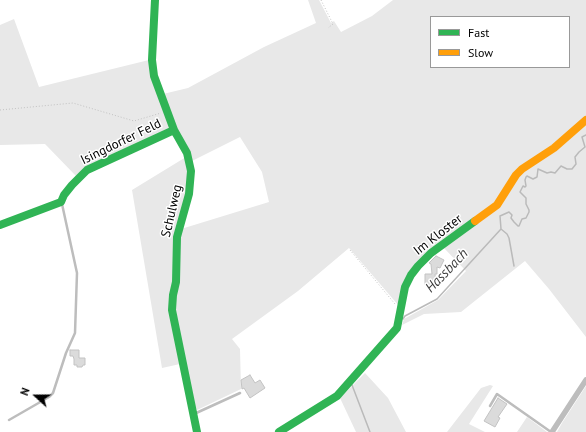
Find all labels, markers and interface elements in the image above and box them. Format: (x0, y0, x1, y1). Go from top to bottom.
legend (430, 16, 570, 68)
text: Fast (468, 25, 489, 40)
text: Slow (468, 45, 493, 60)
street label: Isingdorfer Feld (78, 116, 164, 168)
street label: Schulweg (158, 183, 186, 239)
street label: Im Kloster (411, 211, 465, 259)
water label: Hassbach (422, 246, 472, 296)
north arrow (16, 376, 56, 416)
text: N (17, 386, 33, 398)

